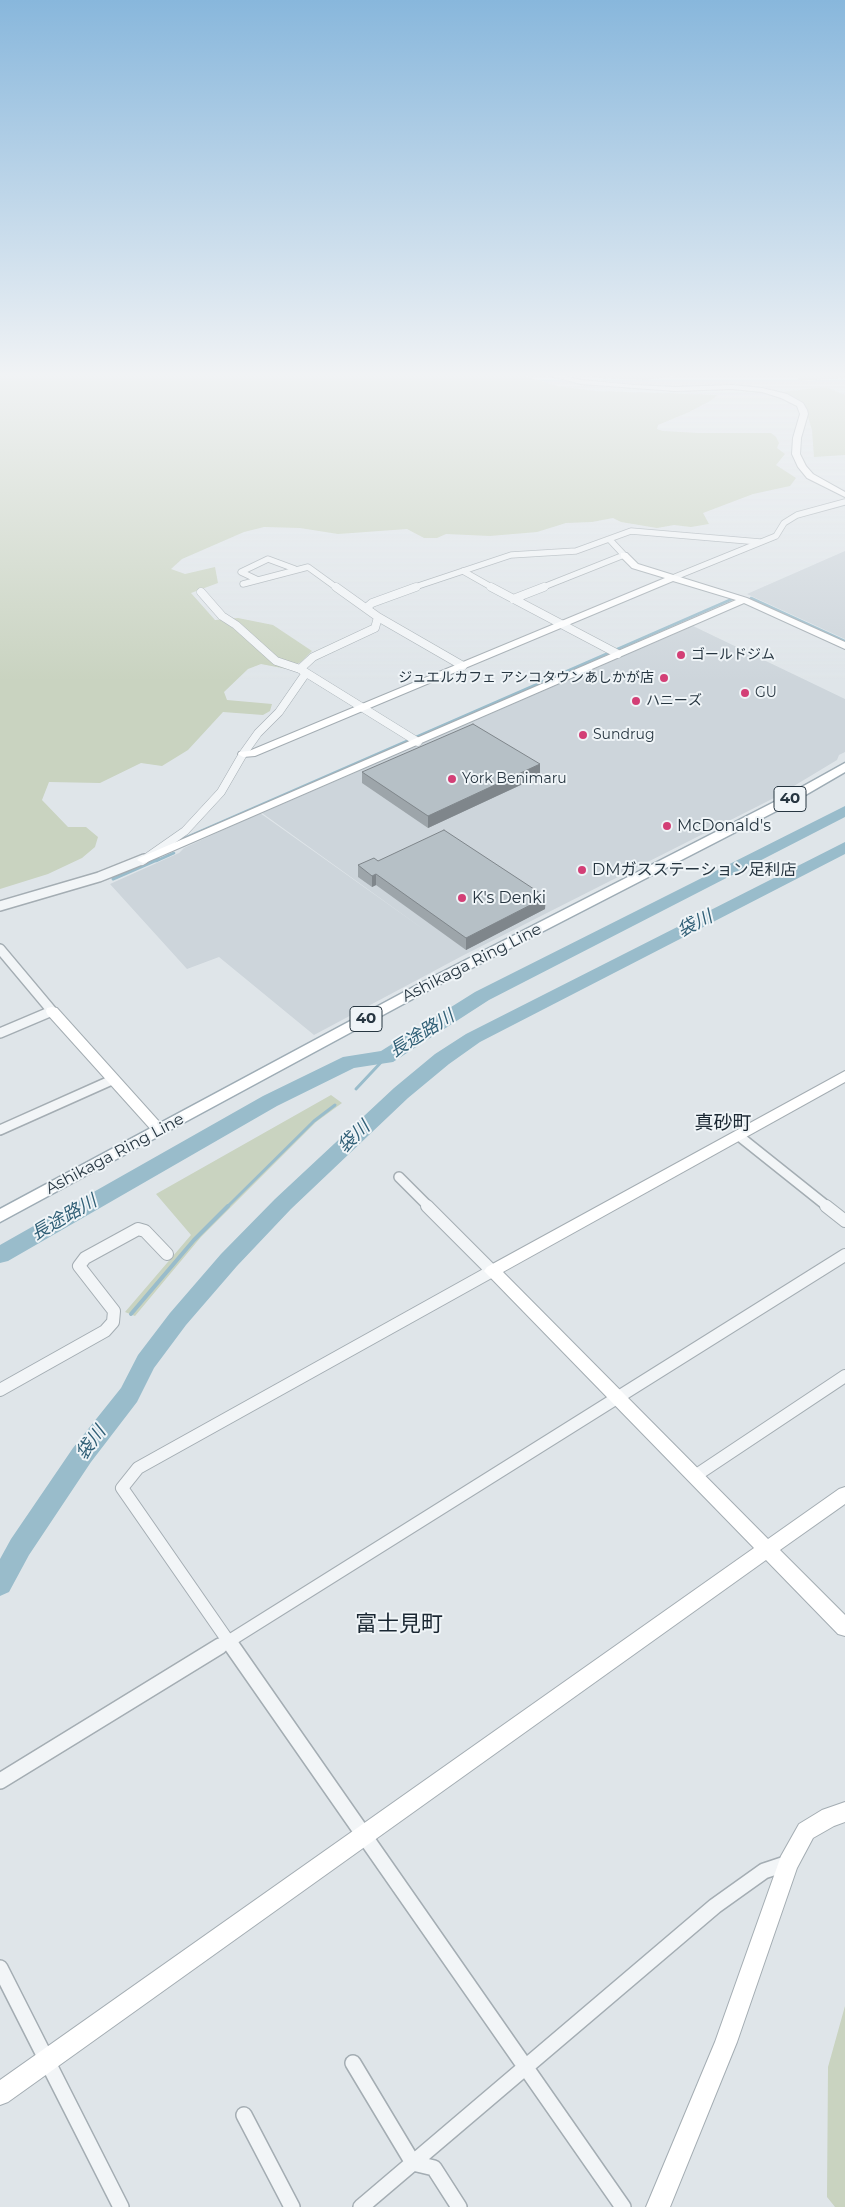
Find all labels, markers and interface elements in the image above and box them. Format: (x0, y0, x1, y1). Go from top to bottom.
place label: ゴールドジム (691, 647, 775, 663)
marker: ゴールドジム (675, 649, 687, 661)
place label: ジュエルカフェ アシコタウンあしかが店 (398, 670, 654, 686)
marker: ジュエルカフェ アシコタウンあしかが店 (658, 672, 670, 684)
place label: GU (755, 685, 777, 701)
marker: GU (739, 687, 751, 699)
place label: ハニーズ (646, 693, 702, 709)
marker: ハニーズ (630, 695, 642, 707)
place label: Sundrug (593, 727, 655, 743)
marker: Sundrug (577, 729, 589, 741)
place label: York Benimaru (462, 771, 567, 787)
marker: York Benimaru (446, 773, 458, 785)
road number: 40 (774, 786, 806, 812)
place label: McDonald's (677, 816, 771, 836)
marker: McDonald's (661, 820, 673, 832)
place label: DMガスステーション足利店 (592, 860, 796, 880)
marker: DMガスステーション足利店 (576, 864, 588, 876)
place label: K's Denki (472, 888, 546, 908)
marker: K's Denki (456, 892, 468, 904)
water label: 袋川 (674, 906, 716, 942)
street label: Ashikaga Ring Line (399, 920, 545, 1006)
road number: 40 (350, 1006, 382, 1032)
water label: 長途路川 (386, 1006, 458, 1062)
street label: Ashikaga Ring Line (43, 1109, 187, 1199)
district label: 真砂町 (695, 1112, 751, 1134)
water label: 袋川 (333, 1117, 375, 1157)
water label: 長途路川 (27, 1191, 101, 1245)
water label: 袋川 (72, 1422, 110, 1464)
district label: 富士見町 (355, 1612, 443, 1638)

